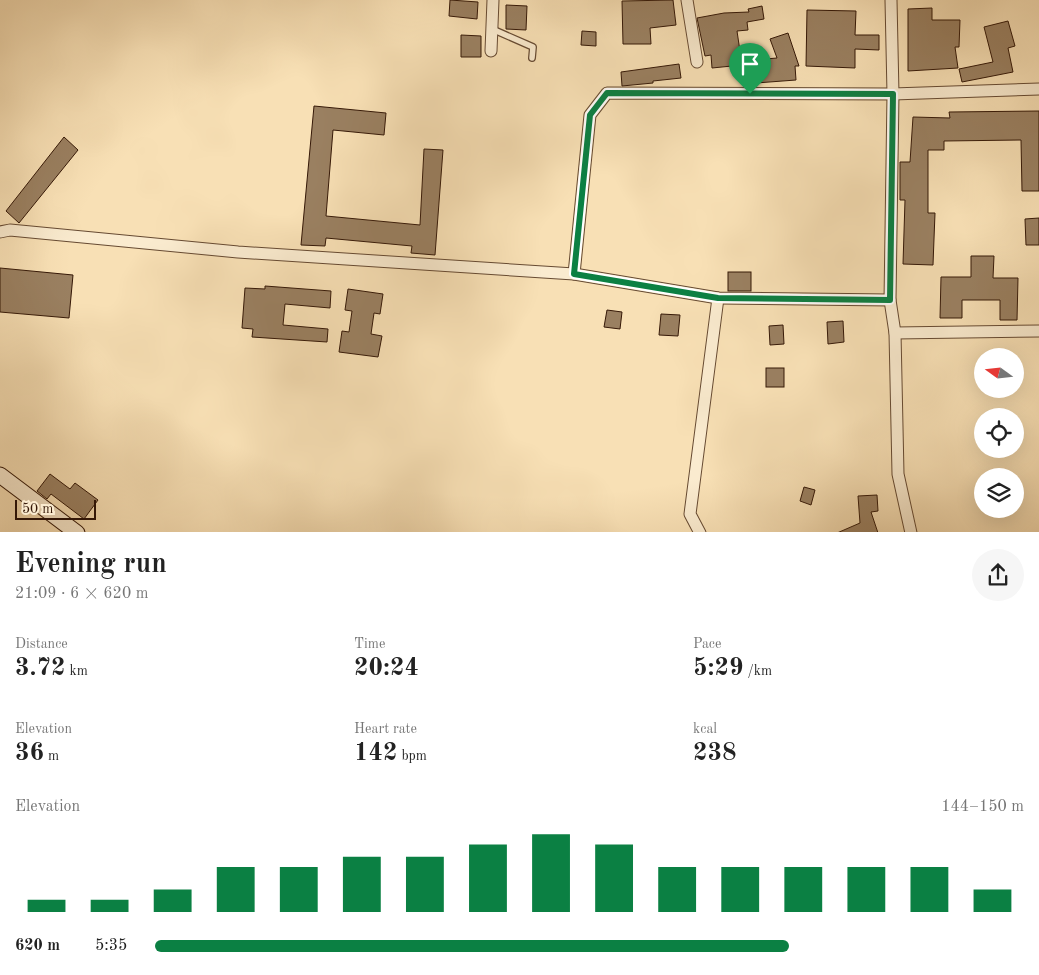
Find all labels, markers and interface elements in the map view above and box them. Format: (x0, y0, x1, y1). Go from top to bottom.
pin (729, 43, 771, 94)
icon: arrive (736, 50, 764, 78)
north arrow (974, 348, 1024, 398)
map controls (974, 348, 1024, 518)
button: locate (974, 408, 1024, 458)
button: layers (974, 468, 1024, 518)
scale bar (15, 498, 96, 521)
text: 50 m (22, 502, 53, 516)
button: share (972, 549, 1024, 601)
text: Evening run (15, 551, 167, 579)
text: 21:09 · 6 × 620 m (15, 586, 148, 602)
text: Distance (15, 637, 68, 651)
text: Time (354, 637, 385, 651)
text: Pace (693, 637, 721, 651)
text: 3.72 (15, 656, 66, 681)
text: 20:24 (354, 656, 419, 681)
text: 5:29 (693, 656, 744, 681)
text: km (66, 664, 88, 678)
text: /km (744, 664, 772, 678)
text: Elevation (15, 722, 72, 736)
text: Heart rate (354, 722, 417, 736)
text: kcal (693, 722, 717, 736)
text: 36 (15, 741, 44, 766)
text: 142 (354, 741, 398, 766)
text: 238 (693, 741, 737, 766)
text: m (44, 749, 59, 763)
text: bpm (398, 749, 427, 763)
text: Elevation (15, 799, 80, 815)
text: 144–150 m (941, 799, 1024, 815)
text: 620 m (15, 938, 60, 954)
text: 5:35 (95, 938, 127, 954)

